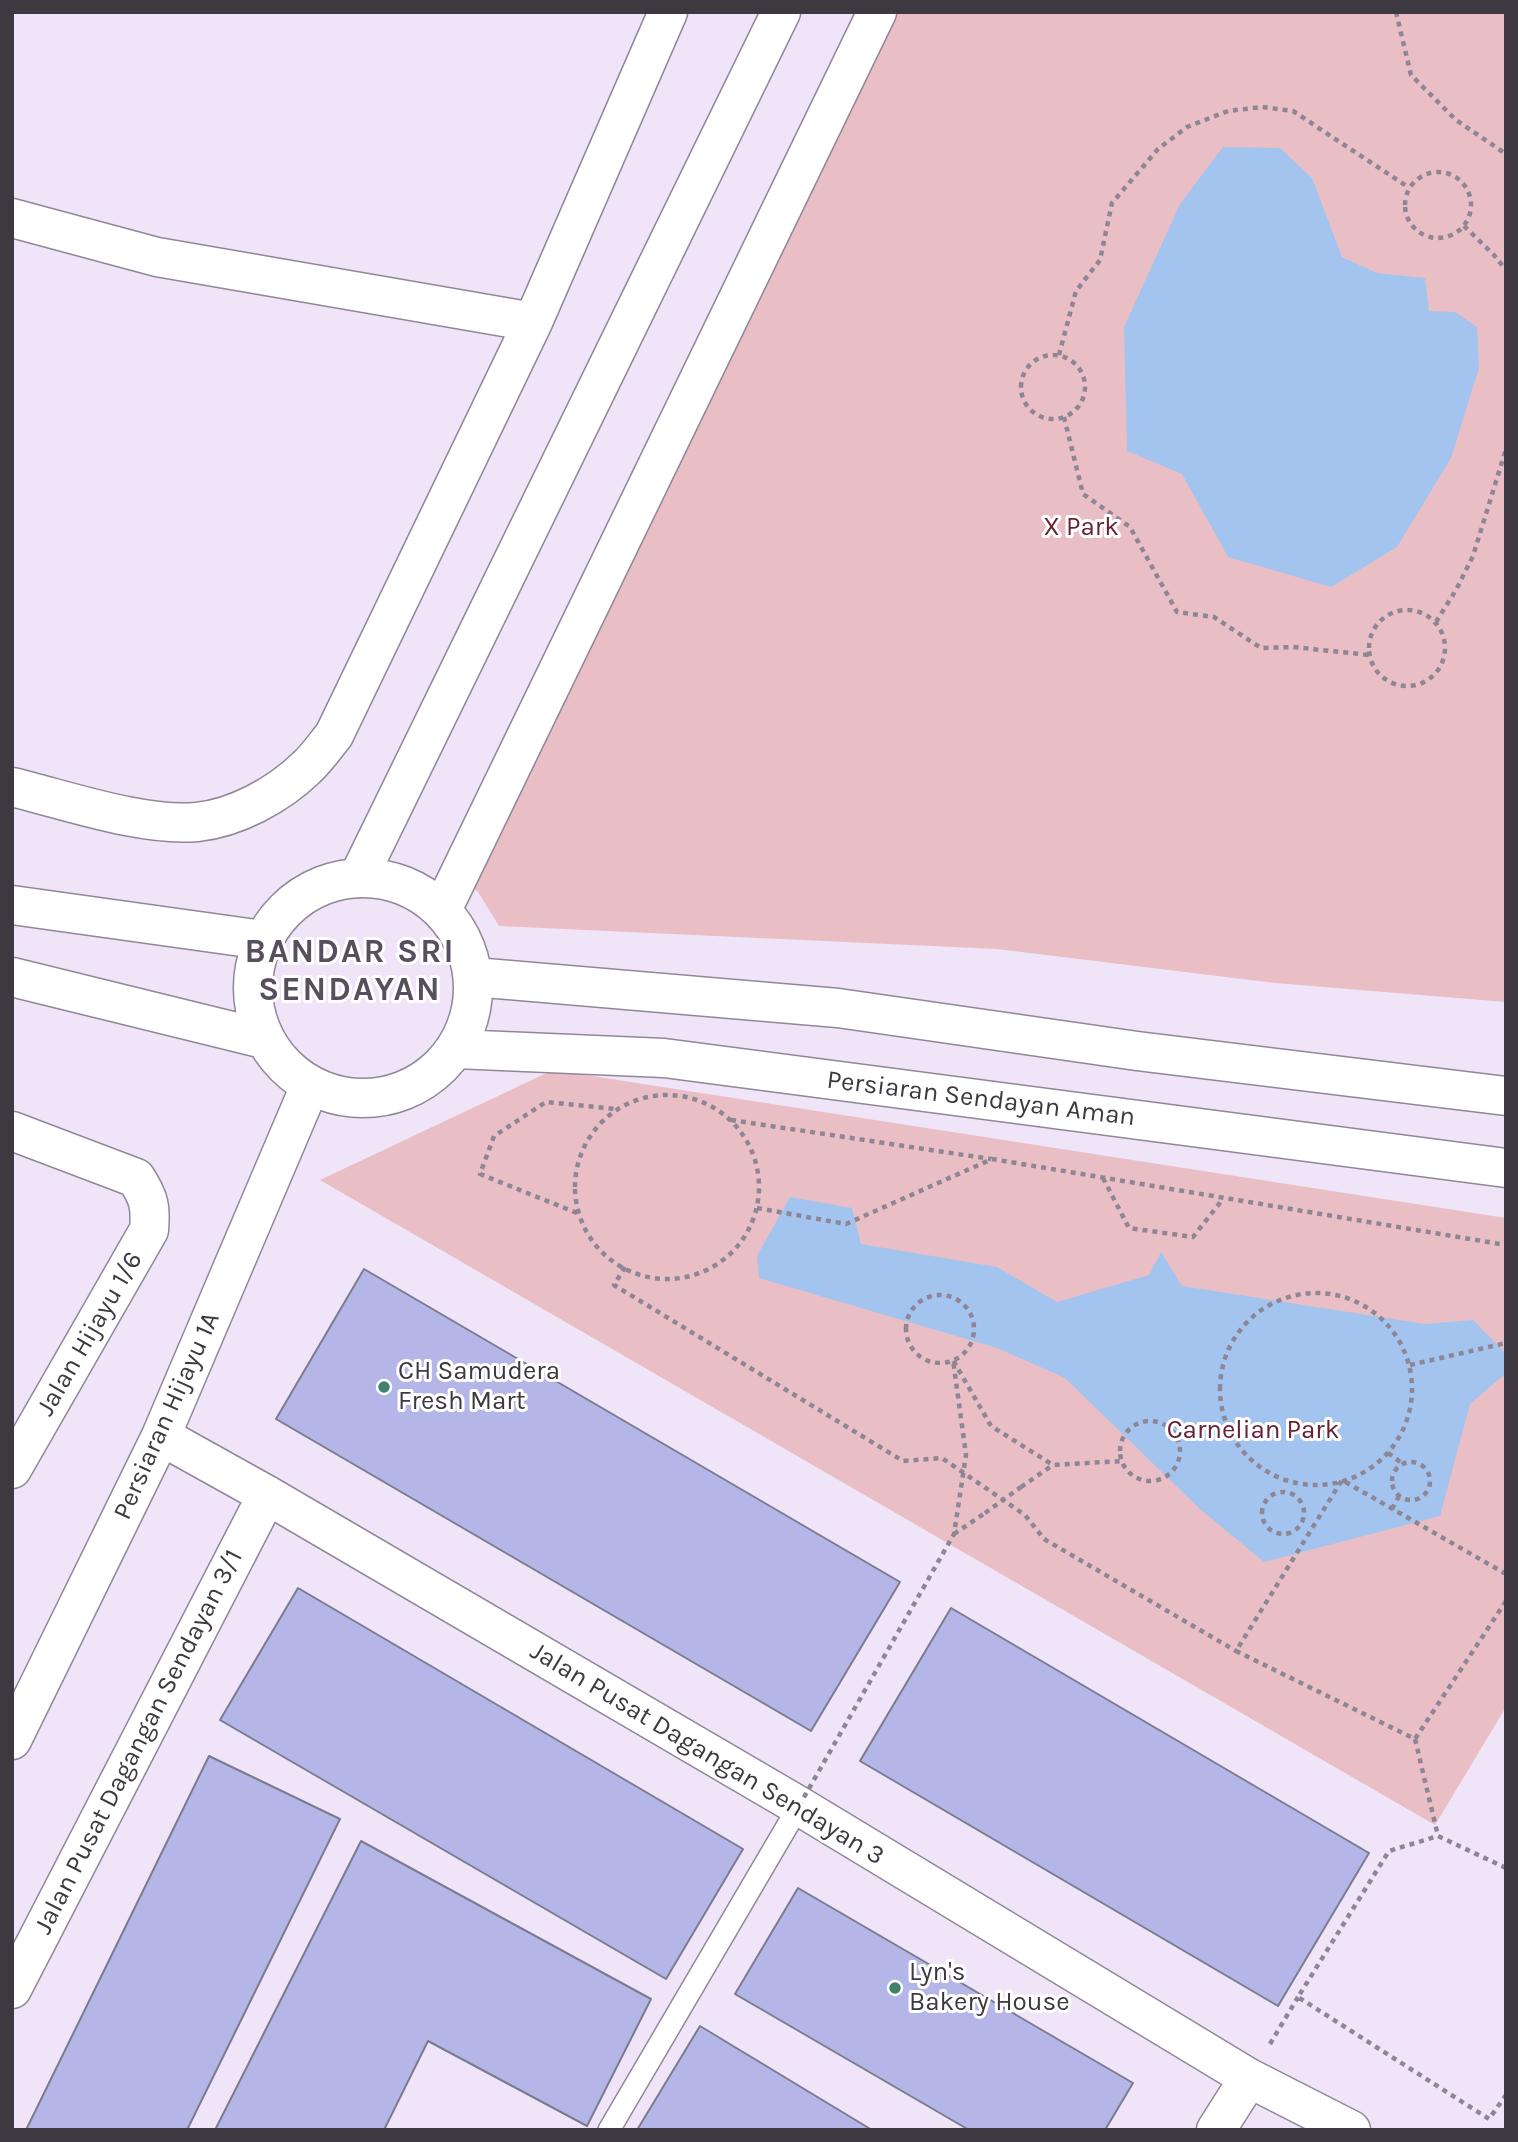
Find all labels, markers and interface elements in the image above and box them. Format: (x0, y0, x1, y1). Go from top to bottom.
park label: X Park (1043, 512, 1119, 544)
district label: BANDAR SRI SENDAYAN (246, 933, 454, 1011)
street label: Persiaran Sendayan Aman (825, 1065, 1137, 1133)
street label: Jalan Hijayu 1/6 (30, 1246, 150, 1422)
street label: Persiaran Hijayu 1A (107, 1308, 227, 1524)
place label: CH Samudera Fresh Mart (398, 1356, 560, 1418)
marker: CH Samudera Fresh Mart (376, 1379, 392, 1395)
park label: Carnelian Park (1167, 1415, 1339, 1447)
street label: Jalan Pusat Dagangan Sendayan 3/1 (28, 1545, 250, 1939)
street label: Jalan Pusat Dagangan Sendayan 3 (524, 1636, 890, 1872)
place label: Lyn's Bakery House (909, 1957, 1069, 2018)
marker: Lyn's Bakery House (887, 1980, 903, 1996)

